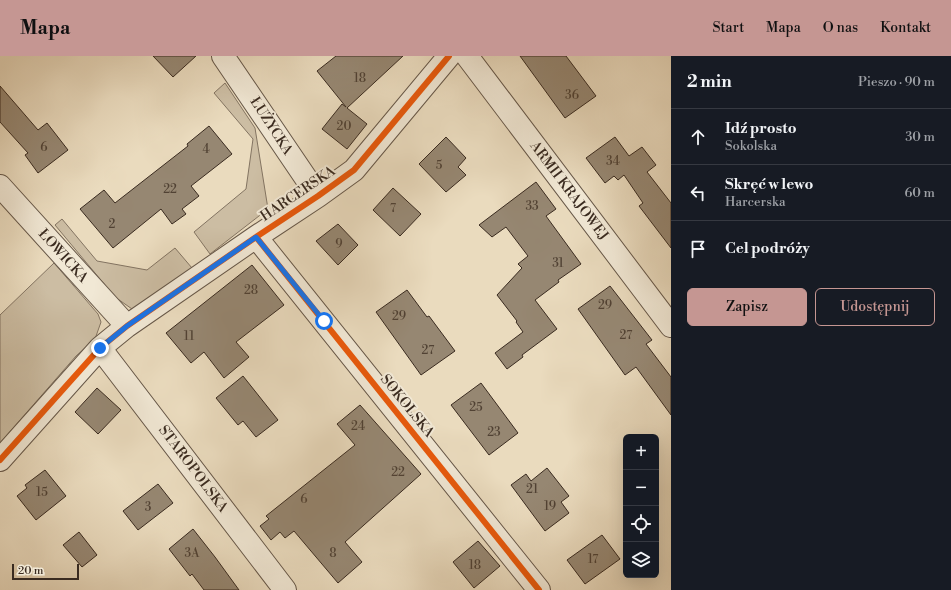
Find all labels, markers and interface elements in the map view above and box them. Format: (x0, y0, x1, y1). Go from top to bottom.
text: Mapa (20, 16, 70, 40)
text: Start (712, 19, 744, 37)
text: Mapa (766, 19, 801, 37)
text: O nas (823, 19, 858, 37)
text: Kontakt (880, 19, 931, 37)
house number: 18 (354, 71, 366, 86)
text: 2 min (687, 71, 732, 93)
text: Pieszo · 90 m (858, 74, 935, 90)
house number: 36 (565, 88, 579, 103)
street label: ŁUŻYCKA (246, 92, 298, 159)
house number: 20 (337, 119, 351, 134)
text: Idź prosto (725, 119, 797, 138)
icon: ahead (687, 126, 709, 148)
text: 30 m (905, 129, 935, 145)
street label: ARMII KRAJOWEJ (525, 137, 612, 244)
text: Sokolska (725, 138, 777, 154)
house number: 6 (40, 140, 48, 155)
house number: 4 (202, 142, 210, 157)
house number: 34 (606, 154, 620, 169)
house number: 5 (436, 158, 443, 173)
street label: HARCERSKA (257, 162, 339, 226)
text: Skręć w lewo (725, 175, 813, 194)
house number: 22 (163, 182, 177, 197)
icon: left (687, 182, 709, 204)
text: 60 m (904, 185, 935, 201)
text: Harcerska (725, 194, 786, 210)
house number: 33 (525, 199, 539, 214)
house number: 7 (390, 201, 396, 216)
house number: 2 (109, 217, 116, 232)
street label: ŁOWICKA (34, 225, 92, 287)
house number: 9 (335, 237, 343, 252)
icon: arrive (687, 238, 709, 260)
text: Cel podróży (725, 239, 810, 258)
house number: 31 (552, 256, 565, 271)
house number: 28 (244, 283, 258, 298)
button: Zapisz (687, 288, 807, 326)
button: Udostępnij (815, 288, 935, 326)
house number: 29 (598, 298, 612, 313)
house number: 29 (392, 309, 406, 324)
route start (315, 312, 333, 330)
house number: 27 (620, 328, 632, 343)
house number: 11 (184, 329, 195, 344)
route end (91, 339, 109, 357)
house number: 27 (422, 343, 434, 358)
street label: SOKOLSKA (376, 371, 438, 442)
house number: 25 (469, 400, 483, 415)
house number: 24 (351, 419, 365, 434)
street label: STAROPOLSKA (154, 422, 232, 516)
house number: 23 (487, 425, 501, 440)
map controls (623, 434, 659, 578)
button: + (623, 434, 659, 470)
house number: 22 (391, 465, 405, 480)
button: − (623, 470, 659, 506)
house number: 21 (526, 482, 539, 497)
house number: 15 (36, 485, 48, 500)
house number: 6 (300, 492, 308, 507)
house number: 19 (544, 499, 556, 514)
house number: 3 (145, 500, 152, 515)
button: locate (623, 506, 659, 542)
button: layers (623, 542, 659, 578)
house number: 3A (185, 546, 200, 561)
house number: 8 (329, 546, 337, 561)
house number: 17 (588, 552, 598, 567)
house number: 18 (469, 558, 481, 573)
scale bar (12, 562, 79, 581)
text: 20 m (18, 564, 43, 578)

